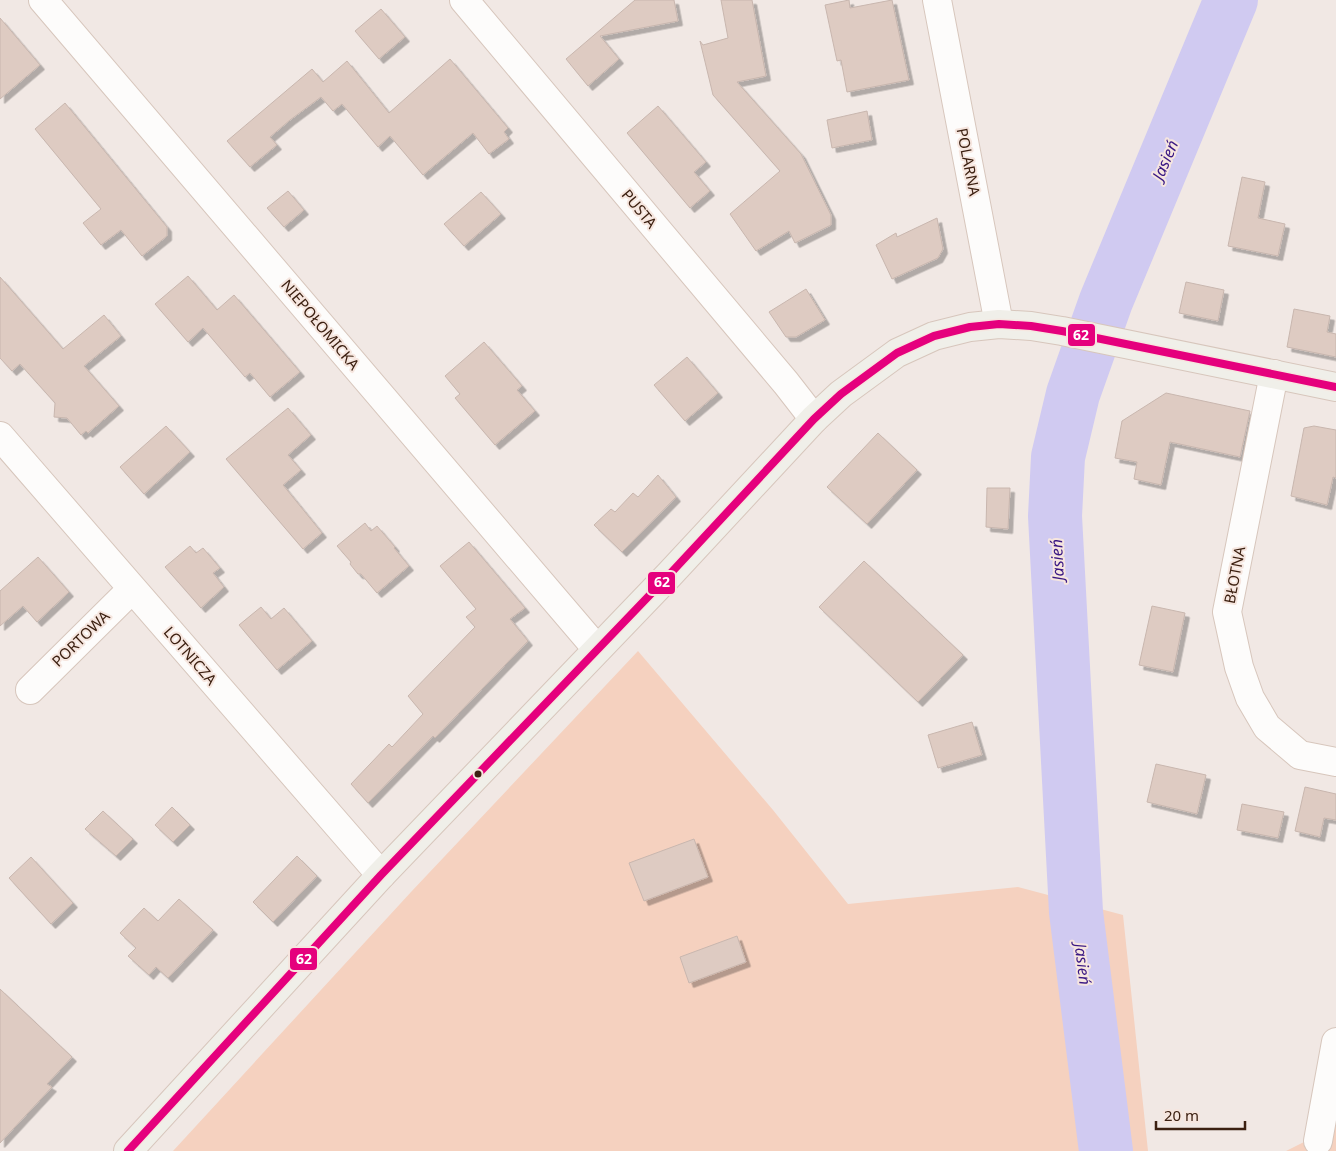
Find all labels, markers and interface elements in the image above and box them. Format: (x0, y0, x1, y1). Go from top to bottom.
street label: POLARNA (953, 126, 985, 198)
water label: Jasień (1146, 136, 1183, 186)
street label: PUSTA (618, 185, 662, 232)
street label: NIEPOŁOMICKA (277, 275, 365, 374)
line badge: 62 (1067, 323, 1096, 347)
text: 62 (1073, 325, 1089, 344)
water label: Jasień (1045, 539, 1069, 584)
street label: BŁOTNA (1219, 544, 1249, 605)
line badge: 62 (647, 571, 676, 595)
text: 62 (654, 572, 670, 591)
street label: PORTOWA (47, 606, 114, 671)
street label: LOTNICZA (160, 622, 222, 689)
unlabelled marker (473, 769, 483, 779)
water label: Jasień (1069, 939, 1096, 986)
line badge: 62 (289, 947, 318, 971)
text: 62 (296, 949, 312, 968)
scale bar (1156, 1098, 1245, 1130)
text: 20 m (1164, 1105, 1199, 1125)

